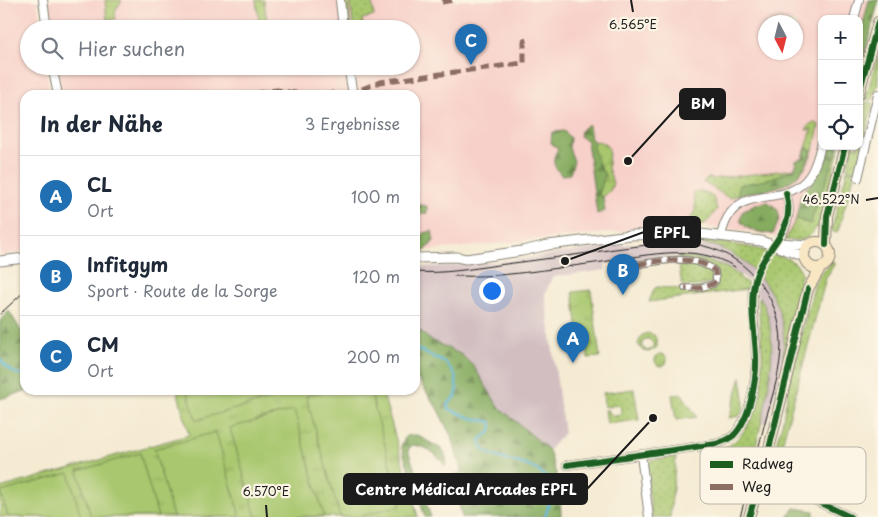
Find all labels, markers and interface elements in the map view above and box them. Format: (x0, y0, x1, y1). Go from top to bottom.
text: 6.565°E (609, 15, 657, 33)
north arrow (758, 15, 803, 60)
map controls (818, 15, 863, 150)
button: + (818, 15, 863, 60)
search box (20, 20, 420, 75)
pin: C (455, 24, 487, 65)
icon: search (38, 34, 66, 62)
text: Hier suchen (78, 34, 185, 62)
button: − (818, 60, 863, 105)
callout: BM (680, 89, 725, 119)
text: BM (691, 91, 715, 114)
button: locate (818, 105, 863, 150)
text: In der Nähe (40, 107, 162, 139)
text: 3 Ergebnisse (305, 111, 400, 135)
text: CL (87, 170, 112, 198)
text: A (50, 184, 62, 208)
text: 100 m (351, 184, 400, 208)
text: 46.522°N (802, 190, 860, 208)
text: Ort (87, 198, 114, 222)
callout: EPFL (644, 217, 700, 247)
text: EPFL (654, 220, 690, 243)
text: Infitgym (87, 250, 168, 278)
pin: B (607, 254, 639, 295)
text: B (51, 264, 61, 288)
text: 120 m (353, 264, 400, 288)
text: Sport · Route de la Sorge (87, 278, 277, 302)
your location (479, 278, 505, 304)
pin: A (557, 322, 589, 363)
text: CM (87, 330, 119, 358)
text: C (50, 344, 62, 368)
text: 200 m (347, 344, 400, 368)
text: Ort (87, 358, 114, 382)
legend (700, 447, 866, 504)
text: Radweg (742, 453, 794, 474)
callout: Centre Médical Arcades EPFL (344, 474, 587, 504)
text: Weg (742, 476, 771, 497)
text: Centre Médical Arcades EPFL (355, 477, 577, 500)
text: 6.570°E (243, 482, 289, 500)

